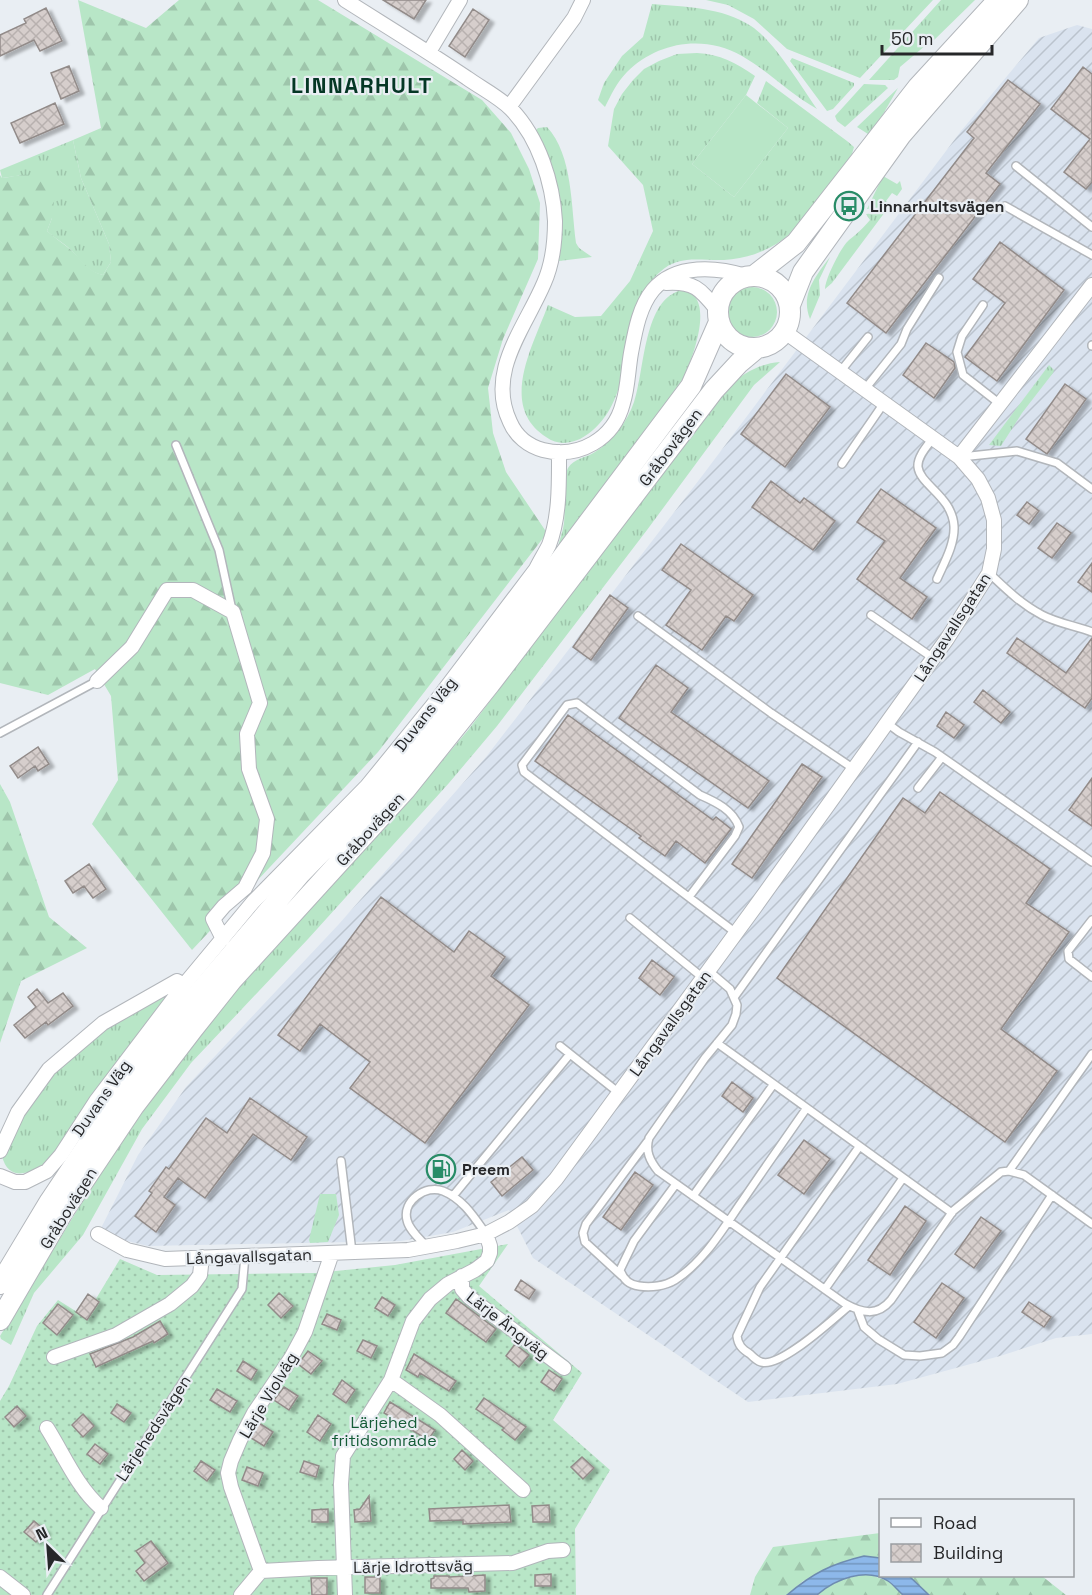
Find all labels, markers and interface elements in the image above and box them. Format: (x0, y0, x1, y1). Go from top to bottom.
scale bar (882, 18, 992, 56)
text: 50 m (891, 27, 933, 50)
district label: LINNARHULT (291, 71, 433, 99)
bus stop icon: Linnarhultsvägen (833, 190, 865, 222)
place label: Linnarhultsvägen (870, 196, 1004, 217)
street label: Gråbovägen (634, 404, 707, 490)
street label: Långavallsgatan (909, 569, 996, 686)
street label: Duvans Väg (390, 673, 461, 756)
street label: Gråbovägen (332, 788, 409, 871)
street label: Långavallsgatan (625, 966, 716, 1080)
street label: Duvans Väg (67, 1056, 135, 1141)
fuel station icon: Preem (425, 1153, 457, 1185)
place label: Preem (462, 1159, 510, 1180)
street label: Gråbovägen (35, 1164, 102, 1253)
street label: Långavallsgatan (186, 1244, 312, 1269)
street label: Lärje Ängväg (462, 1287, 553, 1364)
street label: Lärje Violväg (235, 1348, 302, 1442)
street label: Lärjehedsvägen (111, 1371, 195, 1485)
park label: Lärjehed fritidsområde (331, 1412, 437, 1451)
legend (879, 1499, 1074, 1577)
text: Road (933, 1511, 977, 1534)
north arrow (18, 1517, 78, 1577)
text: N (33, 1522, 51, 1546)
text: Building (933, 1541, 1003, 1564)
street label: Lärje Idrottsväg (353, 1555, 473, 1578)

